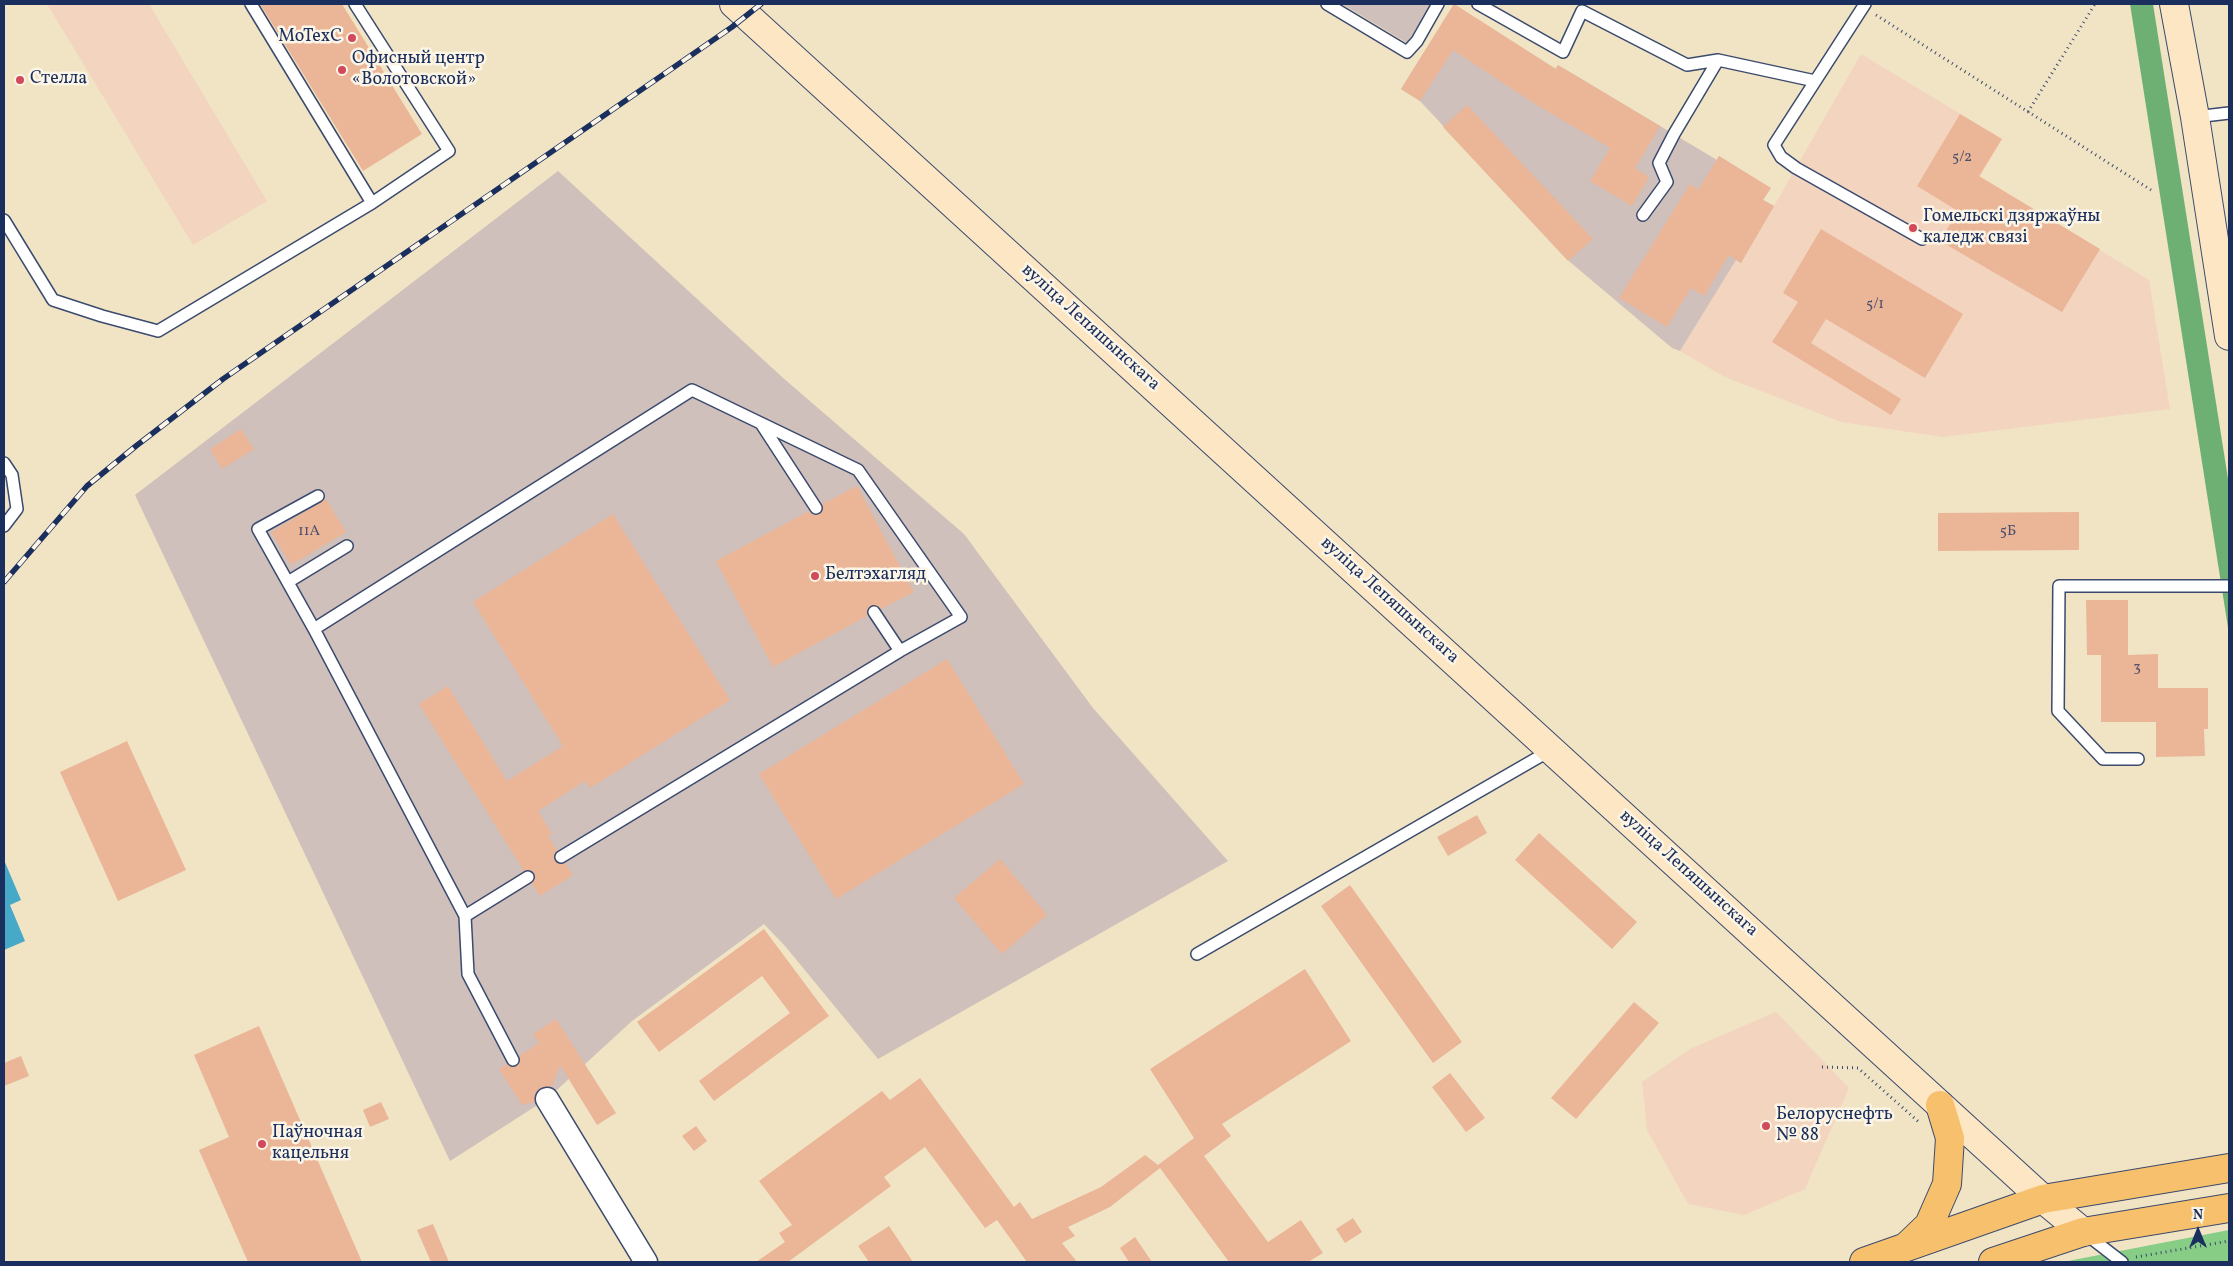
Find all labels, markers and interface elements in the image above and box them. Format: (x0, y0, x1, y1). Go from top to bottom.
place label: MoTexC (278, 27, 342, 49)
marker: MoTexC (346, 32, 358, 44)
place label: Офисный центр «Волотовской» (352, 49, 485, 92)
marker: Офисный центр «Волотовской» (336, 64, 348, 76)
place label: Стелла (30, 69, 87, 91)
marker: Стелла (14, 74, 26, 86)
house number: 5/2 (1952, 149, 1972, 167)
place label: Гомельскі дзяржаўны каледж связі (1923, 207, 2100, 250)
marker: Гомельскі дзяржаўны каледж связі (1907, 222, 1919, 234)
street label: вуліца Лепяшынскага (1016, 260, 1164, 396)
house number: 5/1 (1866, 296, 1884, 314)
house number: 11А (298, 523, 320, 541)
house number: 5Б (2000, 523, 2016, 541)
street label: вуліца Лепяшынскага (1315, 533, 1463, 669)
place label: Белтэхагляд (825, 565, 926, 587)
marker: Белтэхагляд (809, 570, 821, 582)
house number: 3 (2133, 659, 2141, 677)
street label: вуліца Лепяшынскага (1614, 806, 1762, 942)
place label: Белоруснефть № 88 (1776, 1105, 1893, 1148)
marker: Белоруснефть № 88 (1760, 1120, 1772, 1132)
place label: Паўночная кацельня (272, 1123, 363, 1166)
marker: Паўночная кацельня (256, 1138, 268, 1150)
north arrow (2173, 1206, 2223, 1256)
text: N (2193, 1206, 2203, 1225)

